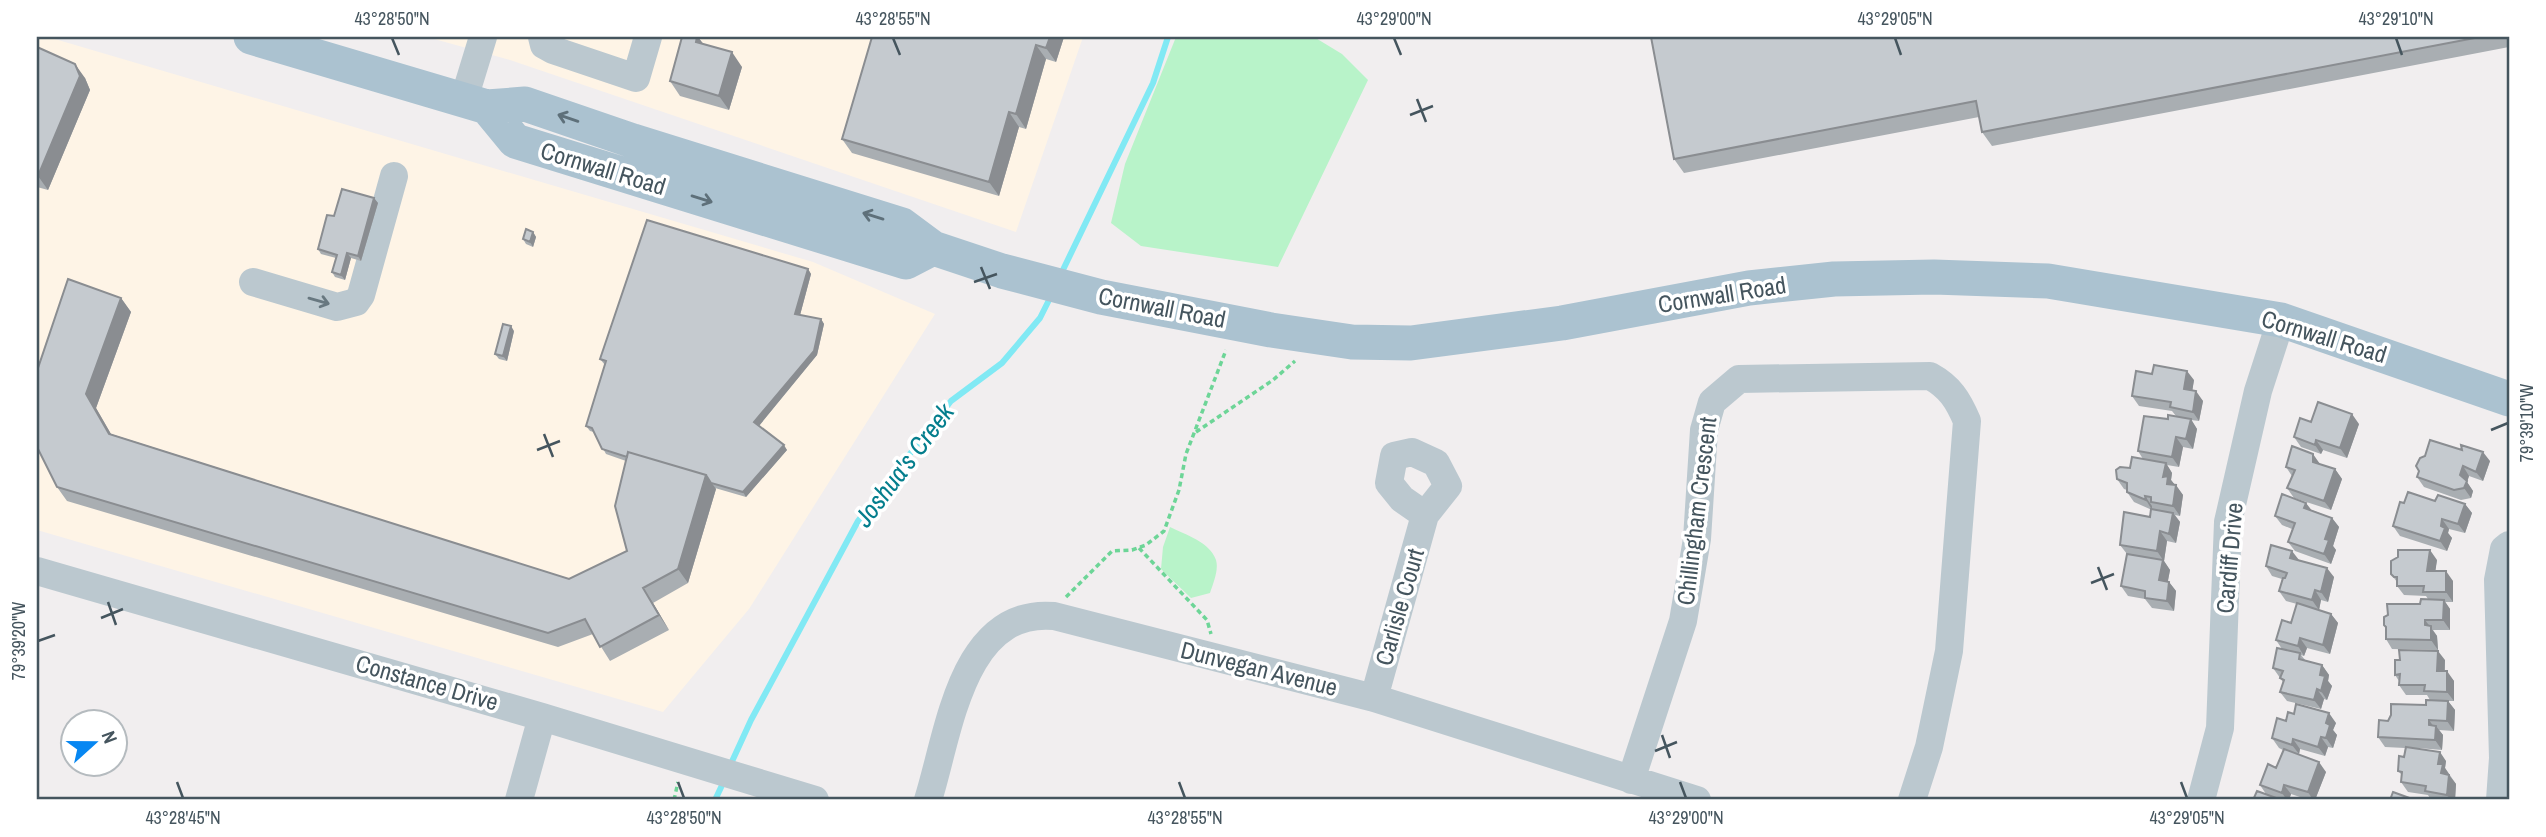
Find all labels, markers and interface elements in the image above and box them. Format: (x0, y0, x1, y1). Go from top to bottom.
text: 43°28'50"N (354, 6, 430, 31)
text: 43°28'55"N (855, 6, 931, 31)
text: 43°29'00"N (1356, 6, 1432, 31)
text: 43°29'05"N (1857, 6, 1933, 31)
text: 43°29'10"N (2358, 6, 2434, 31)
one-way arrow (558, 111, 580, 123)
street label: Cornwall Road (537, 134, 670, 202)
one-way arrow (690, 194, 712, 206)
one-way arrow (863, 209, 885, 221)
street label: Cornwall Road (1656, 268, 1788, 320)
street label: Cornwall Road (1096, 279, 1229, 335)
one-way arrow (307, 296, 329, 309)
street label: Cornwall Road (2258, 302, 2391, 370)
text: 79°39'10"W (2514, 384, 2539, 462)
water label: Joshua's Creek (845, 395, 962, 534)
street label: Chillingham Crescent (1669, 415, 1723, 607)
street label: Cardiff Drive (2208, 501, 2250, 615)
street label: Carlisle Court (1367, 544, 1431, 669)
text: 79°39'20"W (6, 602, 31, 680)
street label: Dunvegan Avenue (1177, 633, 1341, 703)
street label: Constance Drive (352, 646, 502, 718)
north arrow (60, 708, 130, 778)
text: N (96, 727, 124, 747)
text: 43°28'45"N (145, 805, 221, 830)
text: 43°28'50"N (646, 805, 722, 830)
text: 43°28'55"N (1147, 805, 1223, 830)
text: 43°29'00"N (1648, 805, 1724, 830)
text: 43°29'05"N (2149, 805, 2225, 830)

